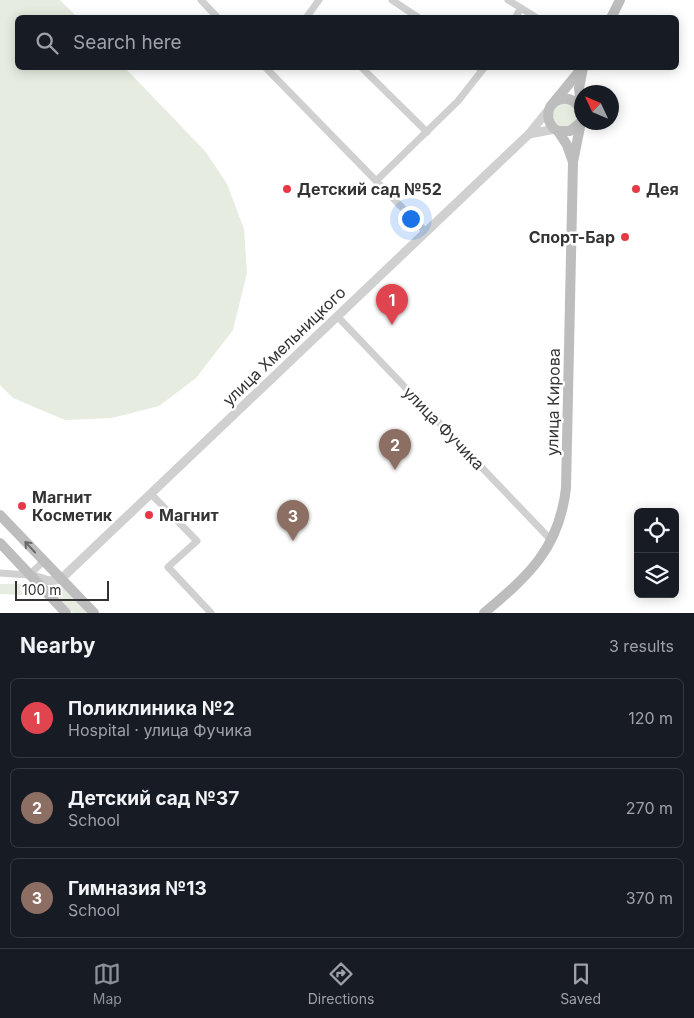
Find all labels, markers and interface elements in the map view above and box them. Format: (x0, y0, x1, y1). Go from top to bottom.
search box (15, 15, 679, 70)
icon: search (33, 29, 61, 57)
text: Search here (73, 31, 182, 54)
north arrow (574, 85, 619, 130)
place label: Детский сад №52 (297, 179, 442, 199)
place label: Дея (646, 179, 679, 199)
marker: Детский сад №52 (281, 183, 293, 195)
marker: Дея (630, 183, 642, 195)
your location (398, 206, 424, 232)
place label: Спорт-Бар (529, 227, 615, 247)
marker: Спорт-Бар (619, 231, 631, 243)
street label: улица Хмельницкого (218, 282, 350, 410)
pin: 1 (376, 284, 408, 325)
street label: улица Кирова (542, 348, 564, 456)
street label: улица Фучика (399, 382, 489, 474)
pin: 2 (379, 429, 411, 470)
place label: Магнит Косметик (32, 487, 113, 525)
marker: Магнит Косметик (16, 500, 28, 512)
pin: 3 (277, 500, 309, 541)
place label: Магнит (159, 505, 219, 525)
map controls (634, 508, 679, 598)
button: locate (634, 508, 679, 553)
marker: Магнит (143, 509, 155, 521)
one-way arrow (24, 540, 36, 553)
button: layers (634, 553, 679, 598)
scale bar (15, 578, 109, 601)
text: 100 m (22, 581, 62, 598)
text: Nearby (20, 633, 95, 658)
text: 3 results (609, 636, 674, 656)
text: Поликлиника №2 (68, 697, 235, 720)
text: 1 (34, 708, 40, 728)
text: 120 m (628, 708, 673, 728)
text: Hospital · улица Фучика (68, 720, 252, 740)
text: Детский сад №37 (68, 787, 239, 810)
text: 2 (32, 798, 42, 818)
text: 270 m (626, 798, 673, 818)
text: School (68, 810, 120, 830)
text: Гимназия №13 (68, 877, 207, 900)
text: 3 (32, 888, 42, 908)
text: 370 m (626, 888, 673, 908)
text: School (68, 900, 120, 920)
tab: Map (93, 960, 122, 1007)
tab: Directions (308, 960, 374, 1007)
tab: Saved (560, 960, 601, 1007)

